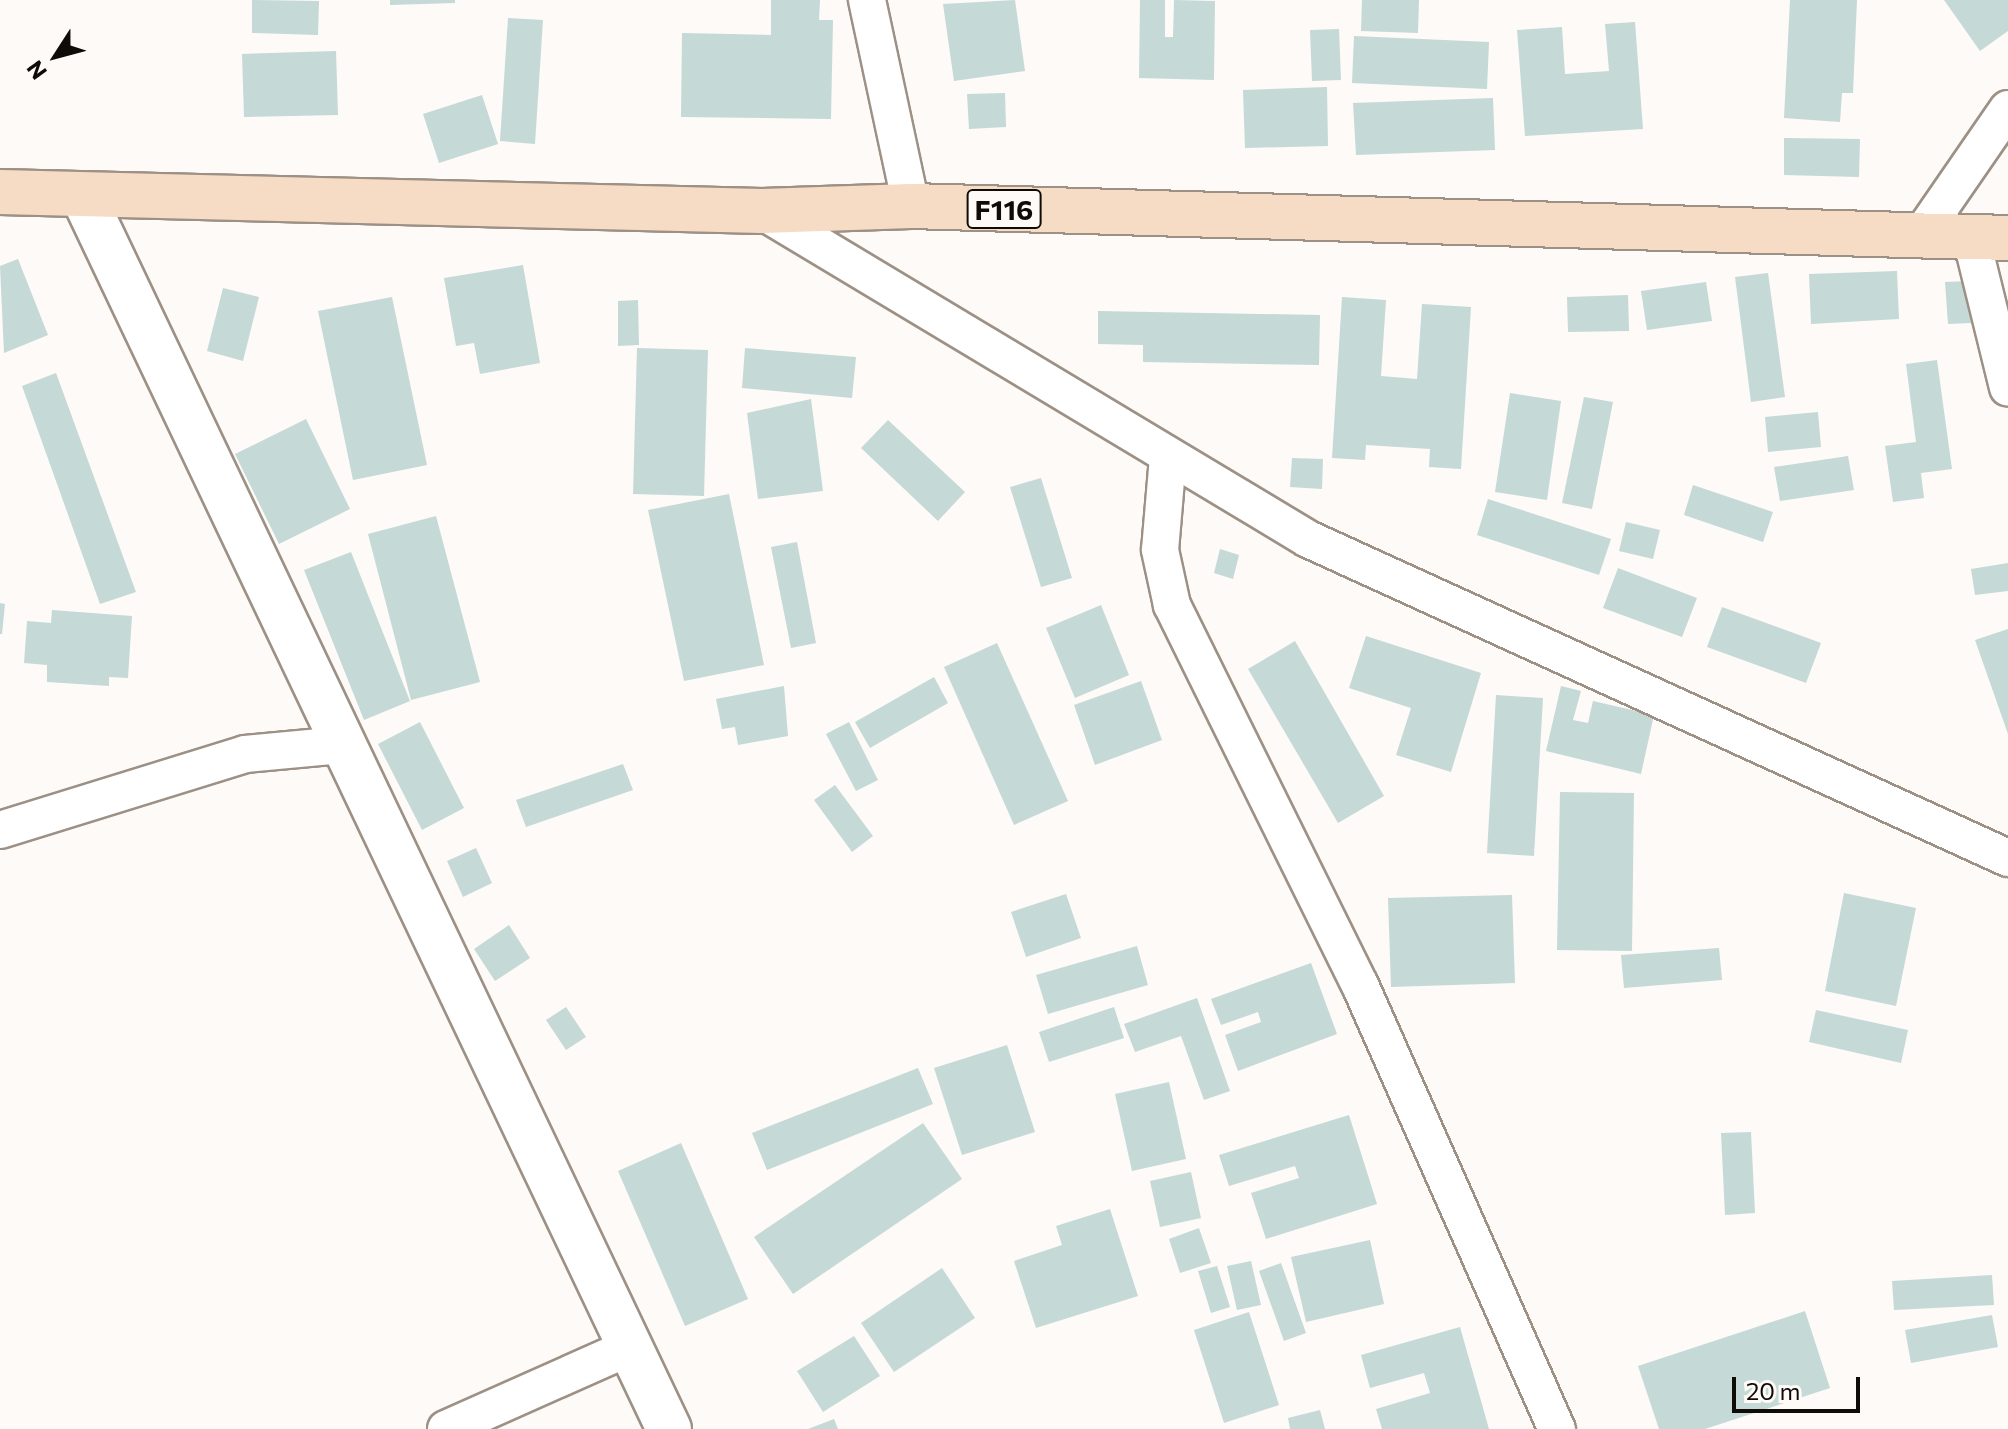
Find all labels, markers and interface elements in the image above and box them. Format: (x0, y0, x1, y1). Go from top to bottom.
north arrow (16, 16, 96, 96)
text: N (20, 56, 52, 85)
road number: F116 (966, 185, 1042, 233)
scale bar (1736, 1361, 1864, 1411)
text: 20 m (1746, 1376, 1800, 1405)

